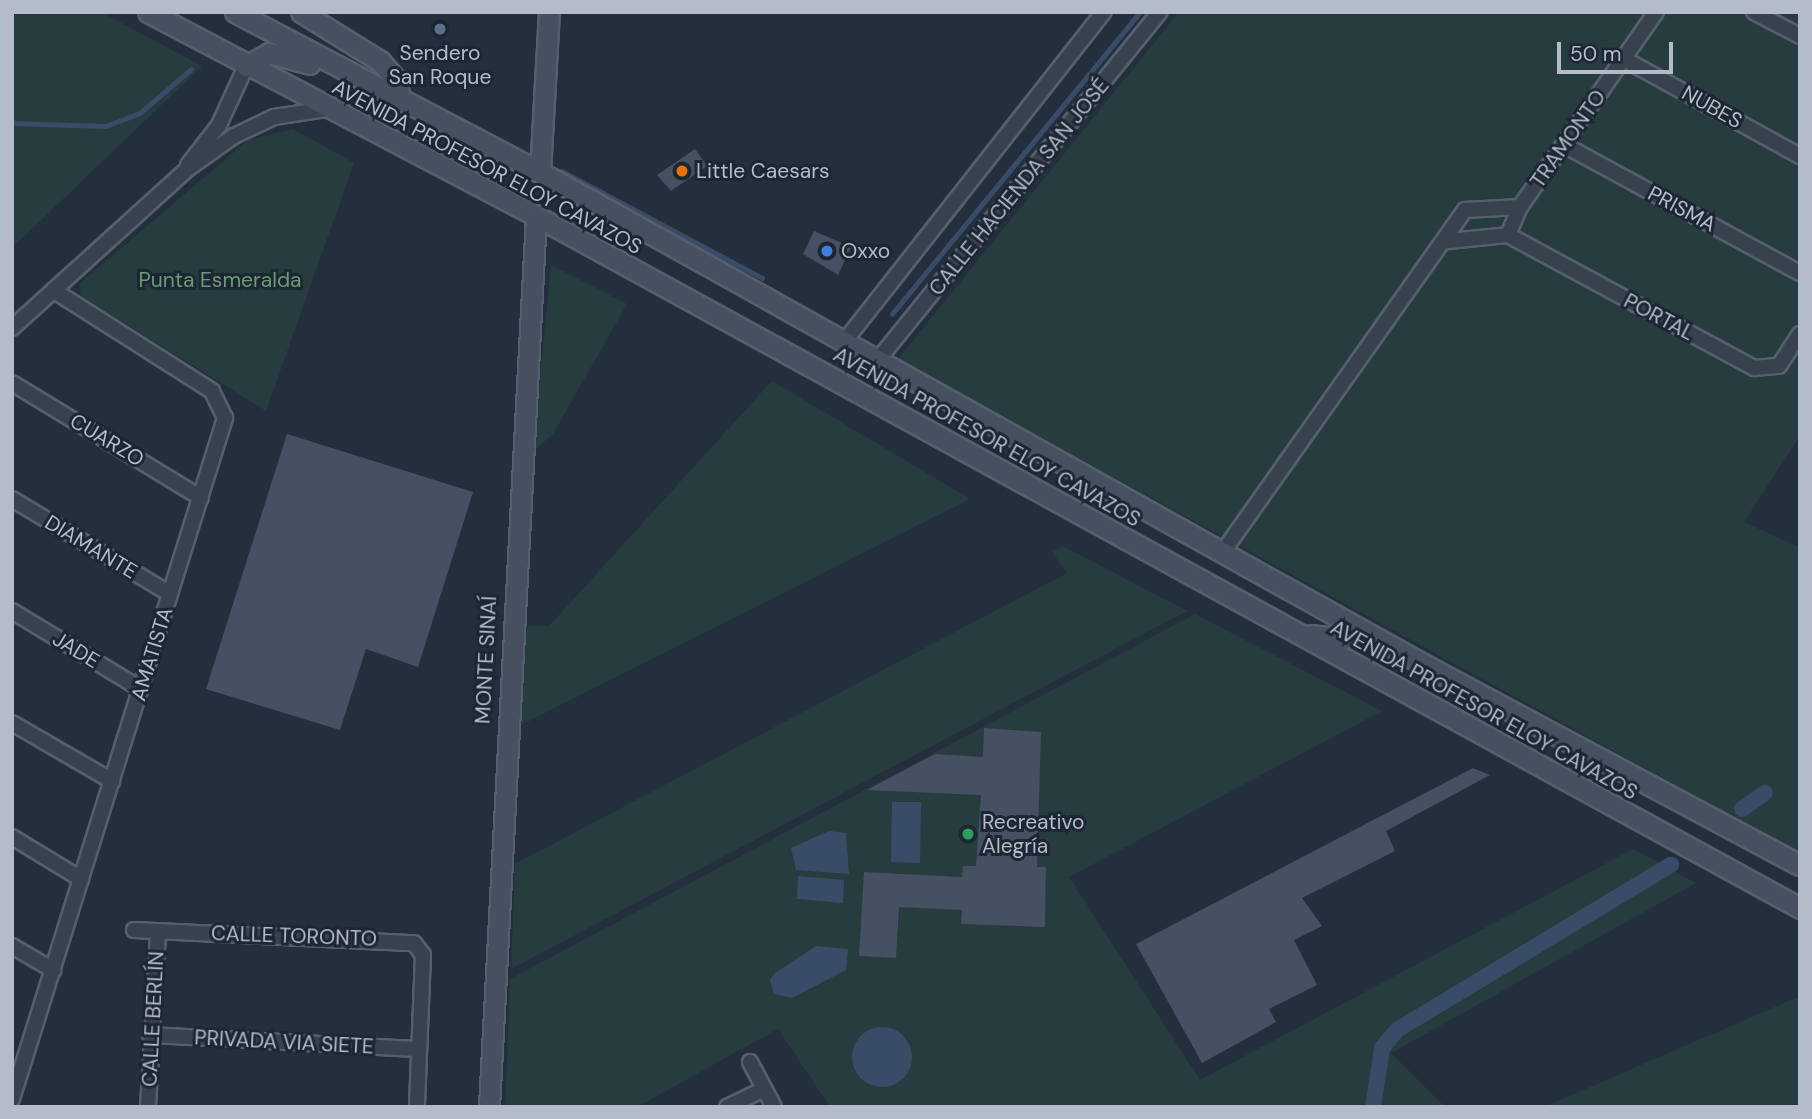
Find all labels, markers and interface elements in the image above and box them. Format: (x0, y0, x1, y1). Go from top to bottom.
marker: Sendero San Roque (432, 21, 448, 37)
scale bar (1560, 28, 1675, 72)
place label: Sendero San Roque (389, 40, 491, 90)
text: 50 m (1570, 40, 1621, 68)
street label: CALLE HACIENDA SAN JOSÉ (924, 73, 1114, 301)
street label: AVENIDA PROFESOR ELOY CAVAZOS (328, 74, 646, 260)
street label: NUBES (1677, 80, 1747, 134)
street label: TRAMONTO (1525, 85, 1611, 193)
place label: Little Caesars (696, 158, 829, 184)
marker: Little Caesars (674, 163, 690, 179)
street label: PRISMA (1644, 181, 1720, 237)
place label: Oxxo (841, 238, 890, 264)
marker: Oxxo (819, 243, 835, 259)
park label: Punta Esmeralda (138, 267, 302, 293)
street label: PORTAL (1620, 288, 1698, 346)
street label: AVENIDA PROFESOR ELOY CAVAZOS (829, 342, 1145, 532)
street label: CUARZO (65, 408, 149, 472)
street label: DIAMANTE (40, 510, 142, 584)
street label: MONTE SINAÍ (470, 595, 502, 725)
street label: AMATISTA (126, 604, 178, 704)
street label: AVENIDA PROFESOR ELOY CAVAZOS (1326, 615, 1642, 805)
street label: JADE (48, 626, 104, 674)
place label: Recreativo Alegría (982, 809, 1084, 859)
marker: Recreativo Alegría (960, 826, 976, 842)
street label: CALLE TORONTO (211, 921, 377, 951)
street label: CALLE BERLÍN (137, 951, 169, 1087)
street label: PRIVADA VIA SIETE (194, 1025, 374, 1059)

